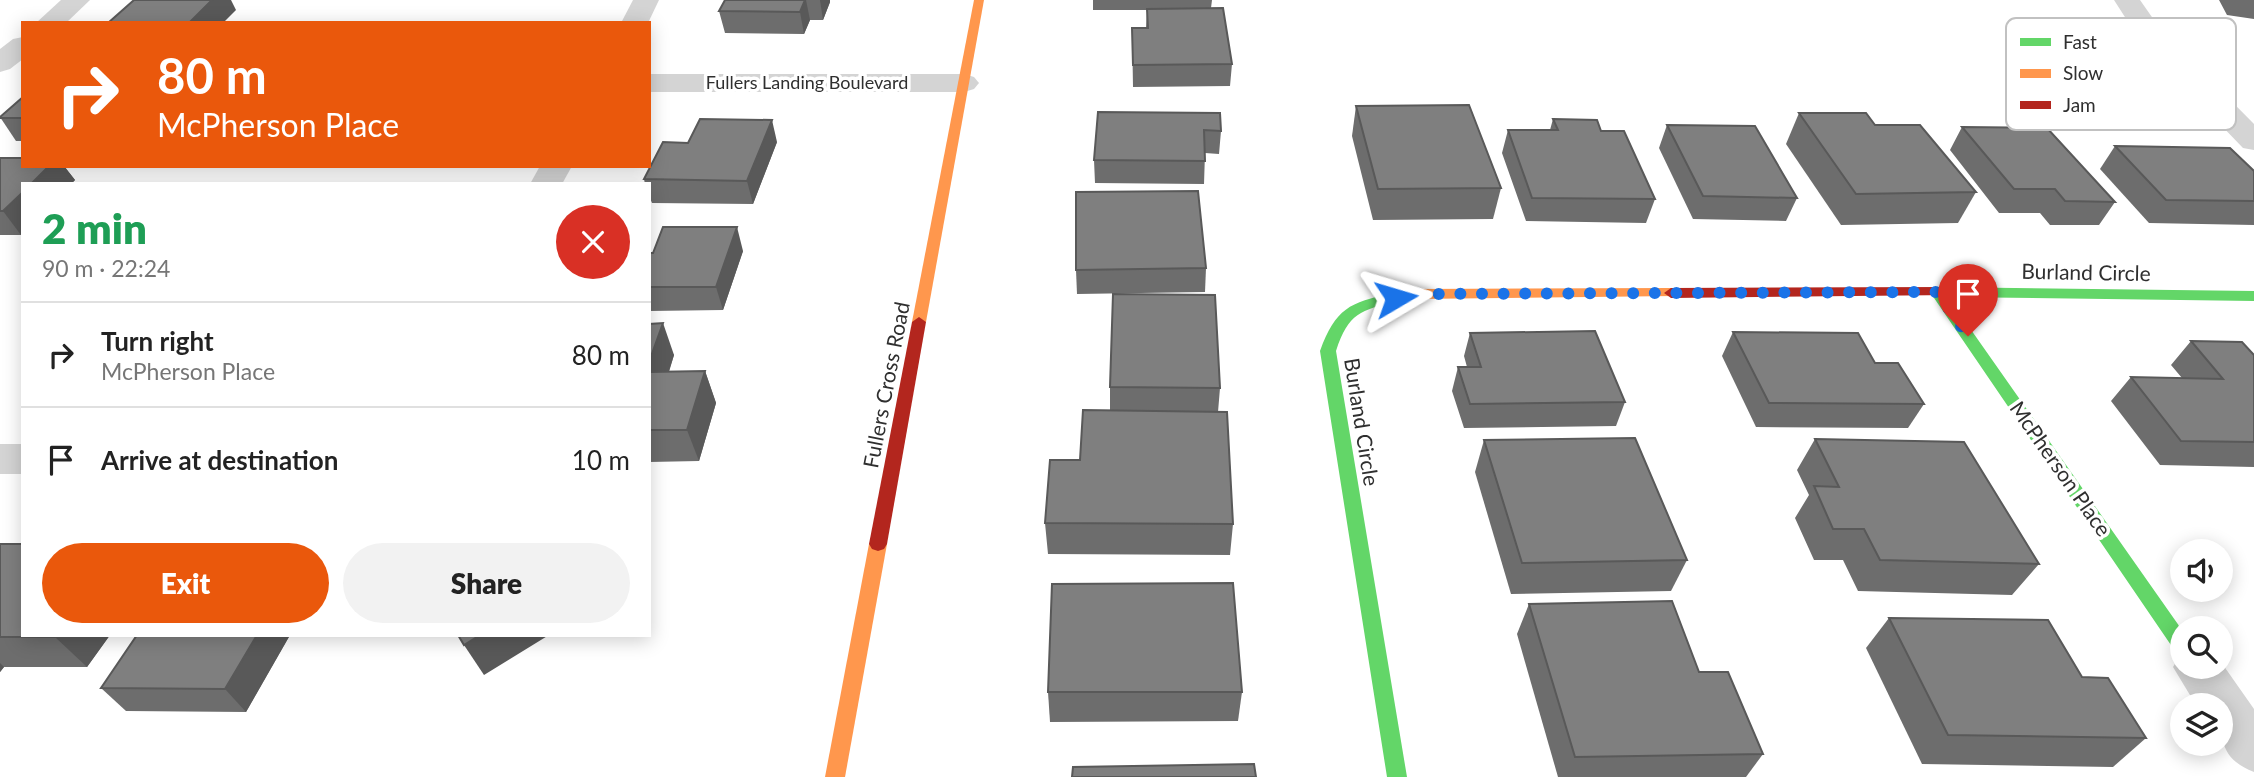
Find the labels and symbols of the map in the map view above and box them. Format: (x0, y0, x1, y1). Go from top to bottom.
legend (2006, 18, 2236, 130)
text: Fast (2063, 30, 2097, 53)
text: Slow (2063, 61, 2103, 84)
street label: Fullers Landing Boulevard (706, 71, 908, 93)
text: Jam (2063, 93, 2096, 116)
street label: Burland Circle (2021, 258, 2151, 285)
position arrow (1359, 261, 1433, 335)
pin (1938, 264, 1998, 336)
street label: Fullers Cross Road (857, 299, 914, 470)
street label: Burland Circle (1340, 356, 1385, 488)
street label: McPherson Place (2005, 396, 2117, 540)

